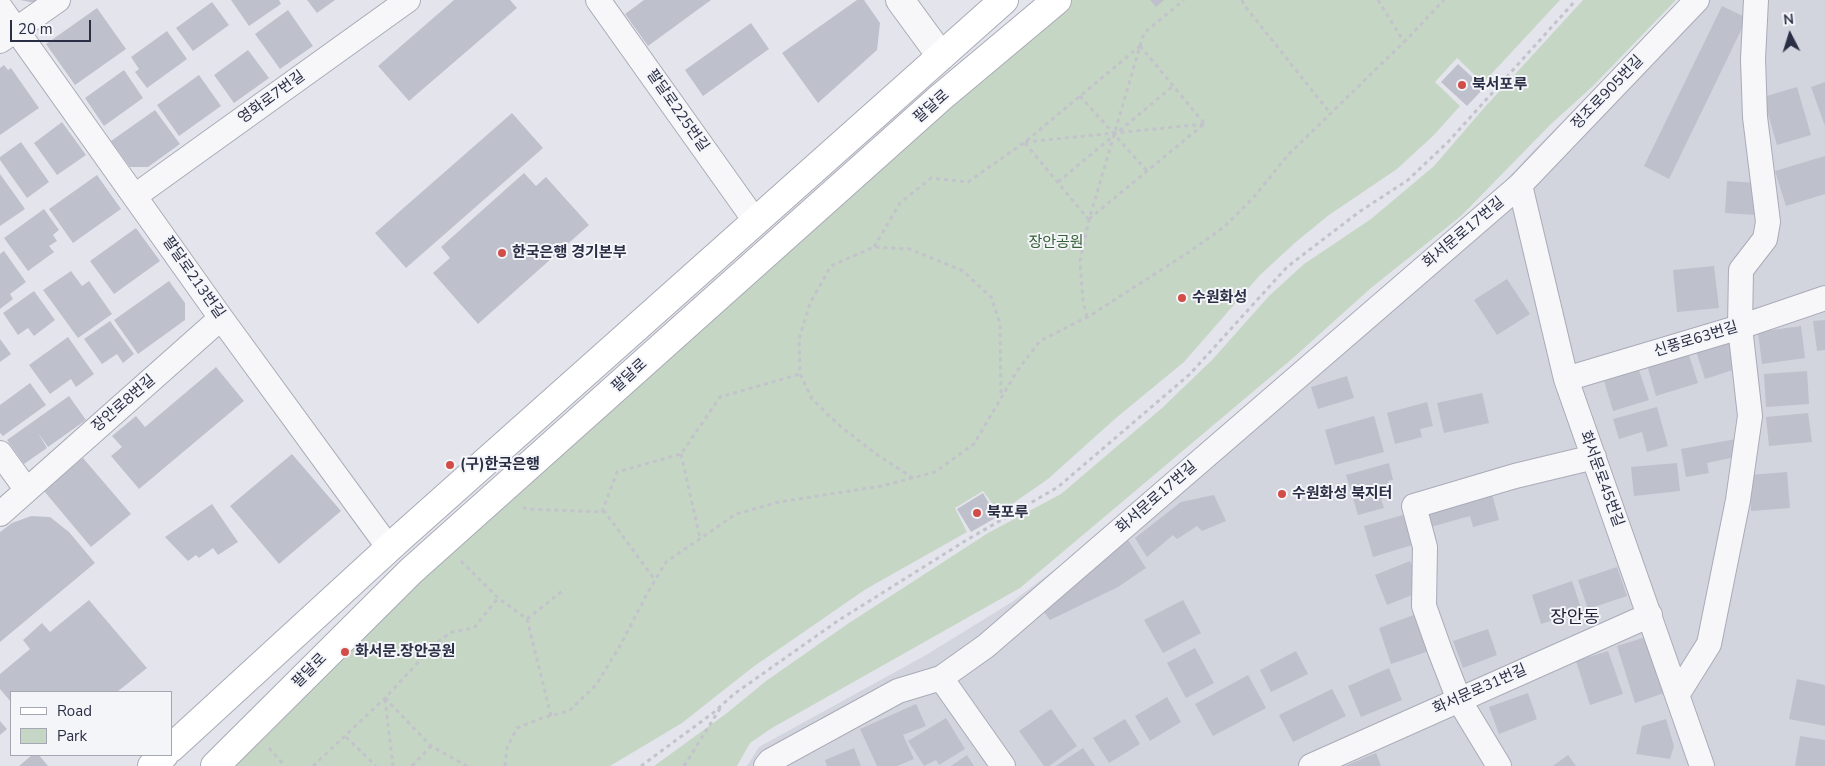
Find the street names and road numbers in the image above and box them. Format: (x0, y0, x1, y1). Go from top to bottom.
street label: 정조로905번길 (1568, 52, 1648, 134)
street label: 팔달로225번길 (642, 67, 712, 155)
street label: 영화로7번길 (235, 68, 309, 128)
street label: 팔달로 (910, 87, 954, 127)
street label: 화서문로17번길 (1420, 194, 1508, 272)
street label: 팔달로213번길 (158, 234, 228, 322)
street label: 신풍로63번길 (1652, 319, 1740, 361)
street label: 팔달로 (609, 355, 651, 397)
street label: 장안로8번길 (89, 372, 159, 436)
street label: 화서문로45번길 (1575, 429, 1627, 529)
street label: 화서문로17번길 (1113, 458, 1201, 538)
street label: 팔달로 (289, 650, 331, 692)
street label: 화서문로31번길 (1430, 661, 1530, 719)

